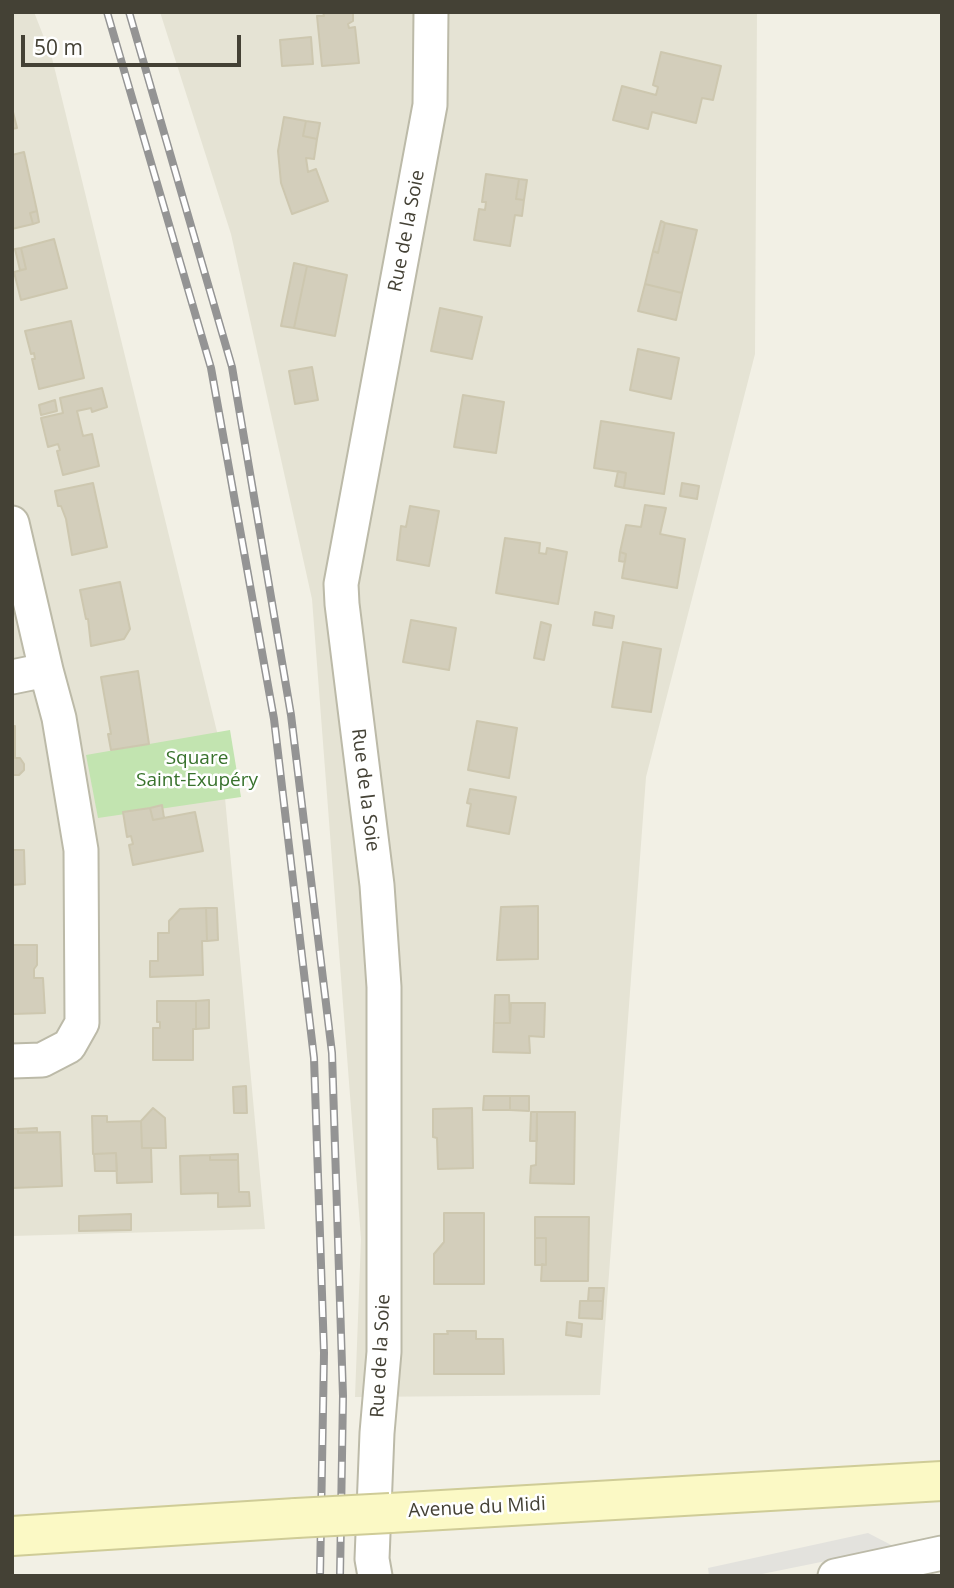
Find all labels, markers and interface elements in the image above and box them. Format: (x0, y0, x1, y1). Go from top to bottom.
scale bar (24, 21, 245, 65)
text: 50 m (34, 33, 83, 61)
street label: Rue de la Soie (384, 168, 430, 294)
street label: Rue de la Soie (346, 727, 384, 853)
park label: Square Saint-Exupéry (136, 748, 258, 792)
street label: Rue de la Soie (366, 1294, 396, 1418)
street label: Avenue du Midi (408, 1493, 546, 1523)

